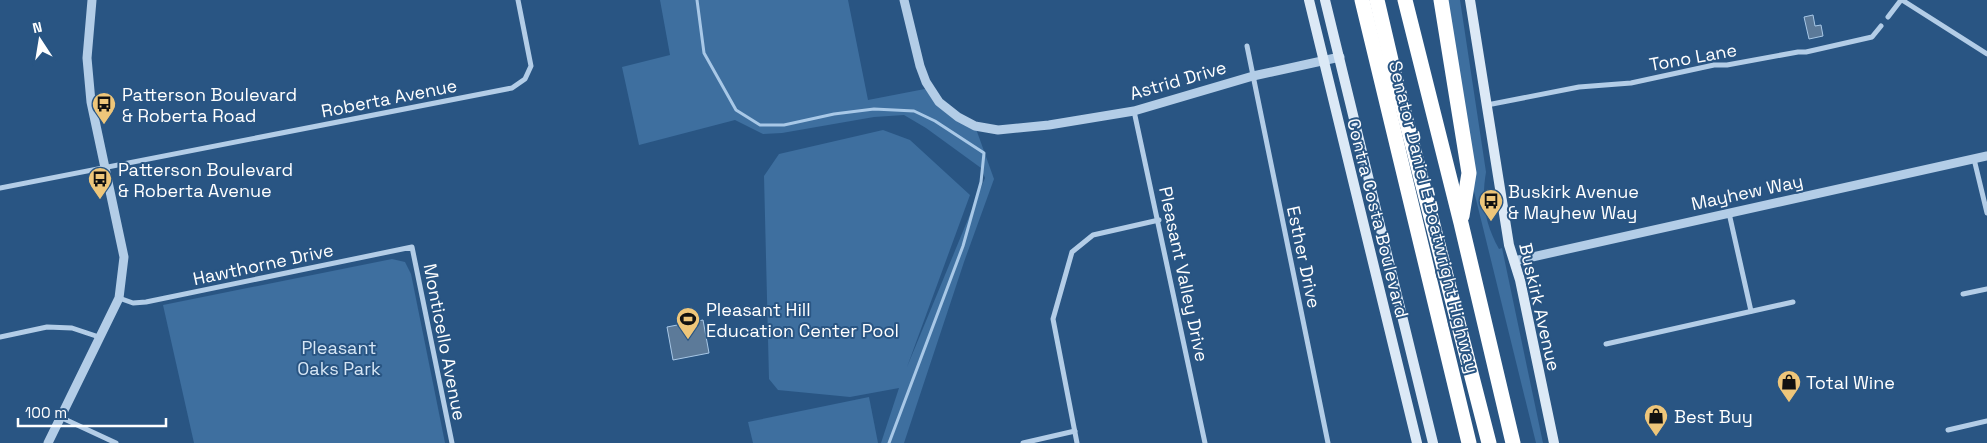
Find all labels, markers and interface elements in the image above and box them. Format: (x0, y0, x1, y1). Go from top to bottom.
north arrow (15, 15, 65, 65)
text: N (31, 18, 44, 37)
street label: Tono Lane (1647, 38, 1739, 76)
street label: Astrid Drive (1127, 55, 1229, 105)
street label: Senator Daniel E Boatwright Highway (1384, 58, 1484, 376)
street label: Roberta Avenue (319, 74, 459, 122)
place label: Patterson Boulevard & Roberta Road (122, 83, 297, 127)
bus stop icon: Patterson Boulevard & Roberta Road (91, 91, 117, 125)
street label: Contra Costa Boulevard (1342, 116, 1414, 320)
place label: Patterson Boulevard & Roberta Avenue (118, 158, 293, 202)
bus stop icon: Patterson Boulevard & Roberta Avenue (87, 166, 113, 200)
street label: Mayhew Way (1689, 169, 1805, 215)
place label: Buskirk Avenue & Mayhew Way (1508, 180, 1639, 224)
street label: Pleasant Valley Drive (1154, 184, 1214, 364)
bus stop icon: Buskirk Avenue & Mayhew Way (1478, 188, 1504, 222)
street label: Esther Drive (1282, 204, 1326, 310)
street label: Hawthorne Drive (191, 238, 335, 290)
street label: Buskirk Avenue (1514, 241, 1566, 373)
street label: Monticello Avenue (418, 262, 472, 422)
place label: Pleasant Hill Education Center Pool (706, 298, 899, 342)
sports icon: Pleasant Hill Education Center Pool (675, 306, 701, 340)
park label: Pleasant Oaks Park (297, 336, 381, 380)
shop icon: Total Wine (1776, 369, 1802, 403)
place label: Total Wine (1806, 371, 1895, 394)
scale bar (18, 396, 165, 428)
text: 100 m (25, 403, 67, 422)
shop icon: Best Buy (1643, 403, 1669, 437)
place label: Best Buy (1674, 405, 1753, 428)

